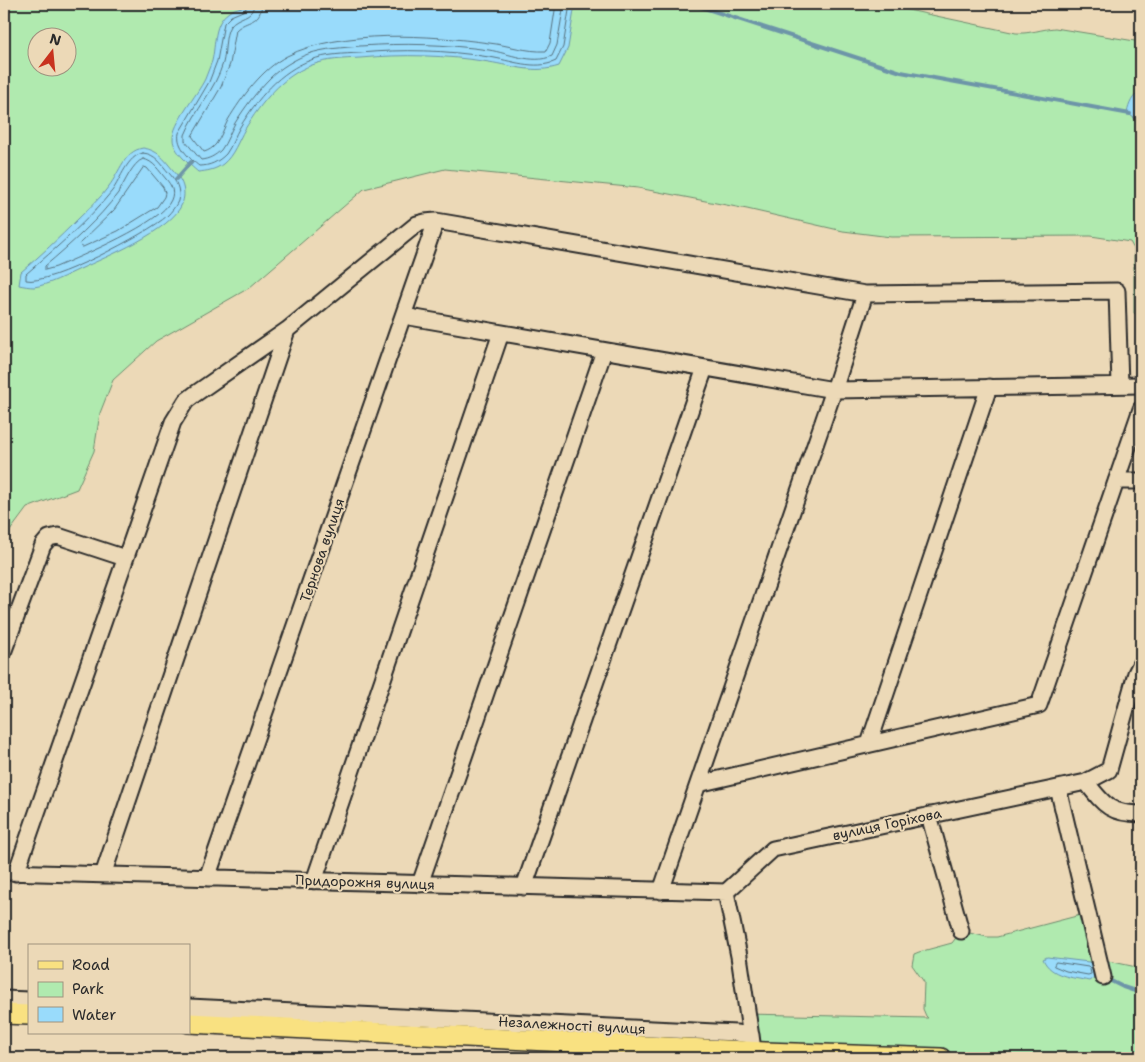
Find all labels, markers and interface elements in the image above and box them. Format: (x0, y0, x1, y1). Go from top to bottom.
north arrow (28, 28, 78, 78)
text: N (48, 29, 63, 50)
street label: Тернова вулиця (296, 496, 348, 604)
street label: вулиця Горіхова (831, 804, 943, 844)
street label: Придорожня вулиця (295, 871, 435, 893)
legend (28, 944, 190, 1034)
text: Road (72, 955, 110, 975)
text: Park (72, 979, 104, 999)
text: Water (72, 1005, 116, 1025)
street label: Незалежності вулиця (498, 1012, 646, 1038)

